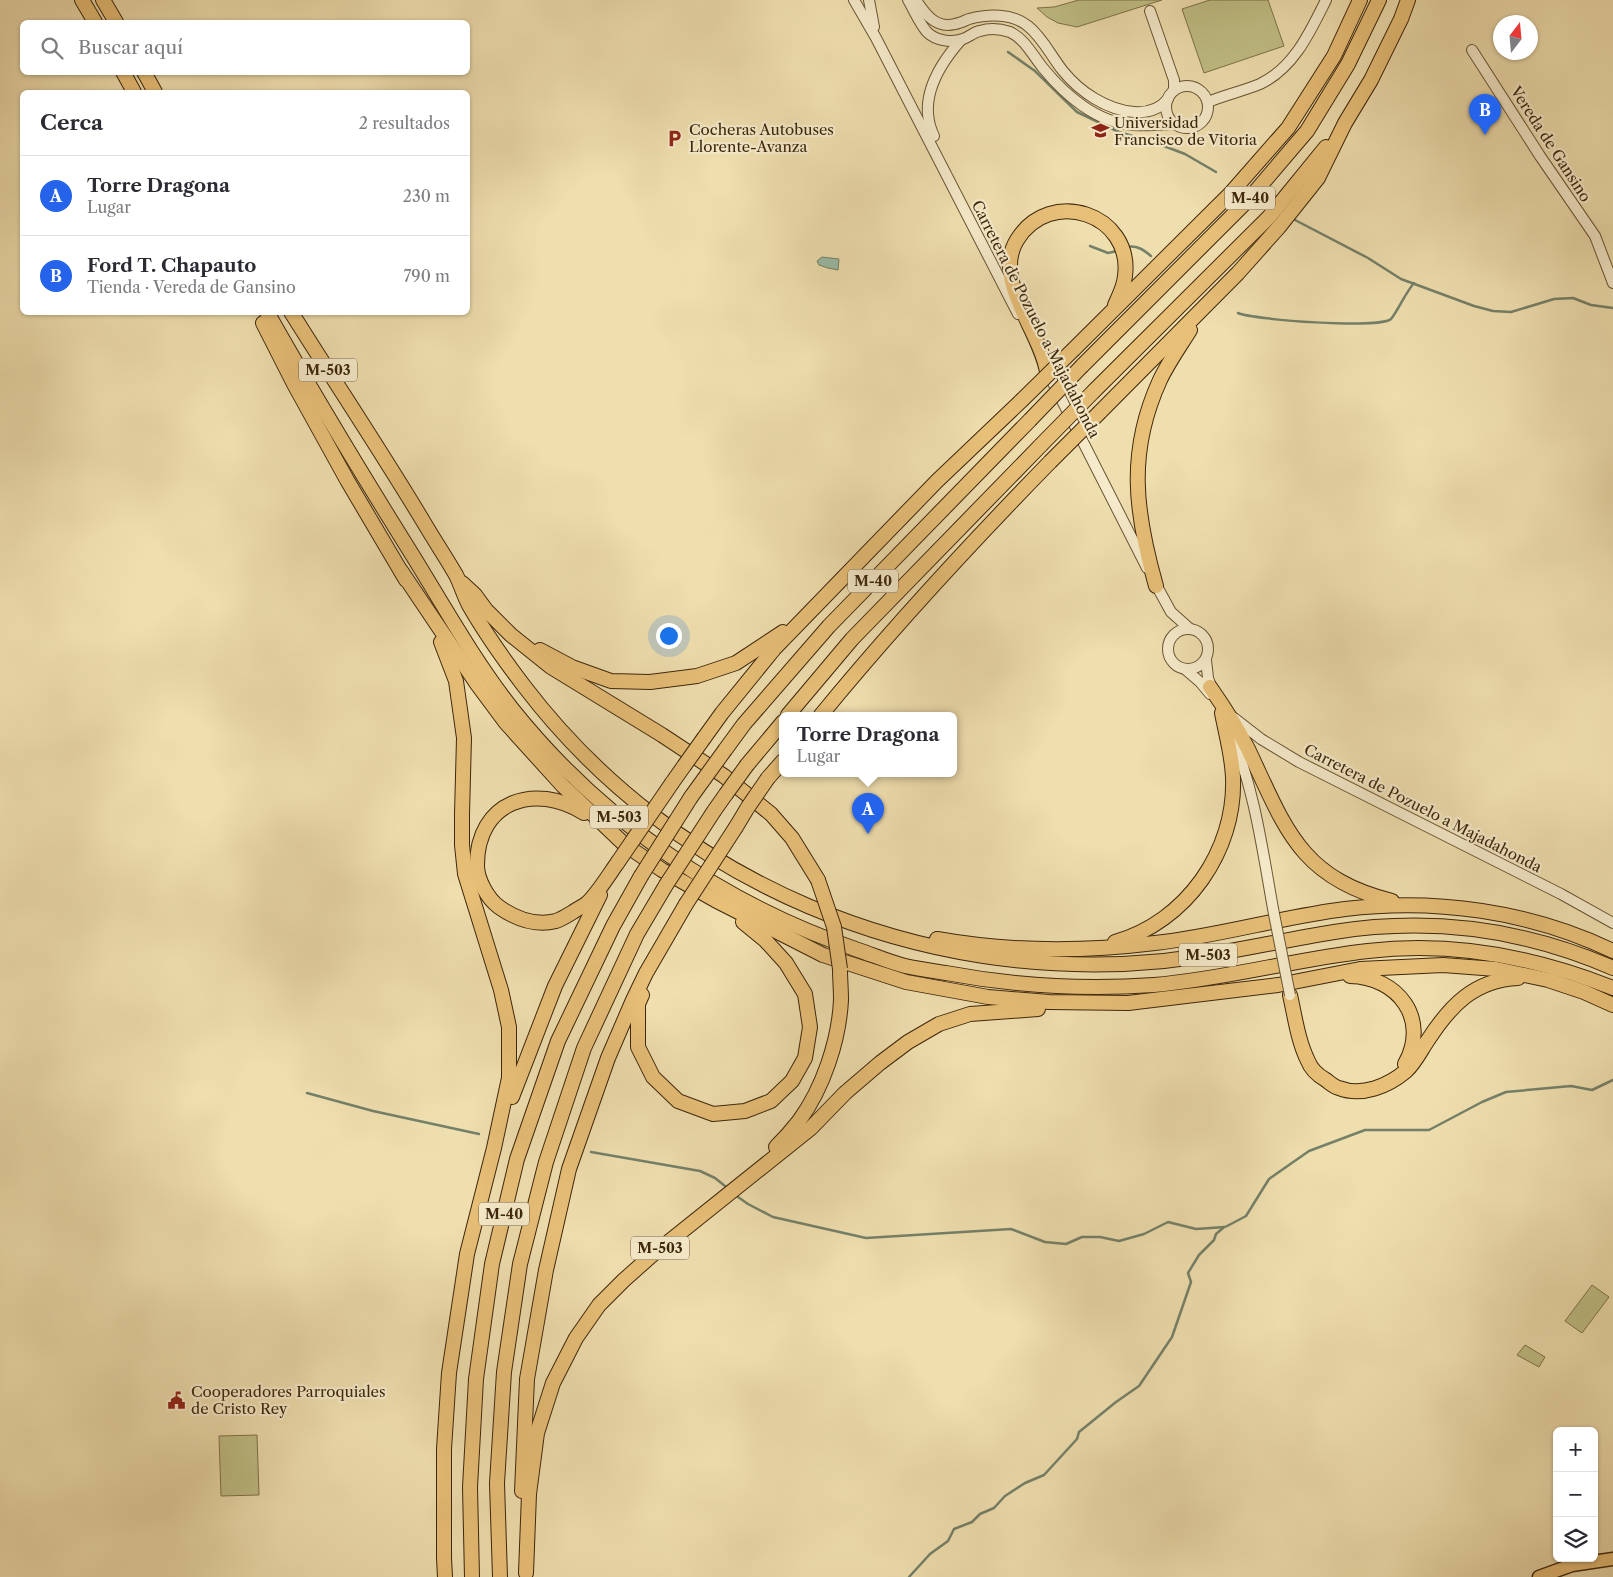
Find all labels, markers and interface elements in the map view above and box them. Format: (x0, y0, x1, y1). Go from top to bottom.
north arrow (1493, 15, 1538, 60)
search box (20, 20, 470, 75)
icon: search (38, 34, 66, 62)
text: Buscar aquí (78, 36, 183, 59)
street label: Vereda de Gansino (1506, 82, 1595, 205)
pin: B (1469, 94, 1501, 135)
text: Cerca (40, 110, 103, 135)
text: 2 resultados (359, 113, 450, 133)
place label: Universidad Francisco de Vitoria (1114, 113, 1257, 149)
place label: Cocheras Autobuses Llorente-Avanza (689, 120, 834, 156)
school or university icon: Universidad Francisco de Vitoria (1090, 121, 1110, 141)
parking icon: Cocheras Autobuses Llorente-Avanza (665, 128, 685, 148)
text: Torre Dragona (87, 174, 230, 197)
text: A (50, 186, 62, 206)
text: 230 m (403, 186, 450, 206)
road number: M-40 (1225, 187, 1275, 210)
text: Lugar (87, 197, 131, 217)
street label: Carretera de Pozuelo a Majadahonda (968, 197, 1104, 441)
text: Ford T. Chapauto (87, 254, 256, 277)
text: B (50, 266, 62, 286)
text: 790 m (403, 266, 450, 286)
text: Tienda · Vereda de Gansino (87, 277, 296, 297)
road number: M-503 (299, 358, 357, 382)
road number: M-40 (848, 570, 898, 592)
your location (656, 623, 682, 649)
popup (779, 712, 957, 777)
text: Torre Dragona (796, 723, 940, 746)
street label: Carretera de Pozuelo a Majadahonda (1301, 740, 1545, 876)
text: Lugar (796, 746, 840, 766)
pin: A (852, 793, 884, 834)
road number: M-503 (590, 806, 648, 829)
road number: M-503 (1179, 944, 1237, 966)
road number: M-40 (479, 1202, 529, 1226)
road number: M-503 (631, 1236, 689, 1260)
place label: Cooperadores Parroquiales de Cristo Rey (191, 1382, 386, 1418)
public building icon: Cooperadores Parroquiales de Cristo Rey (167, 1390, 187, 1410)
map controls (1553, 1427, 1598, 1562)
button: + (1553, 1427, 1598, 1472)
button: − (1553, 1472, 1598, 1517)
button: layers (1553, 1517, 1598, 1562)

